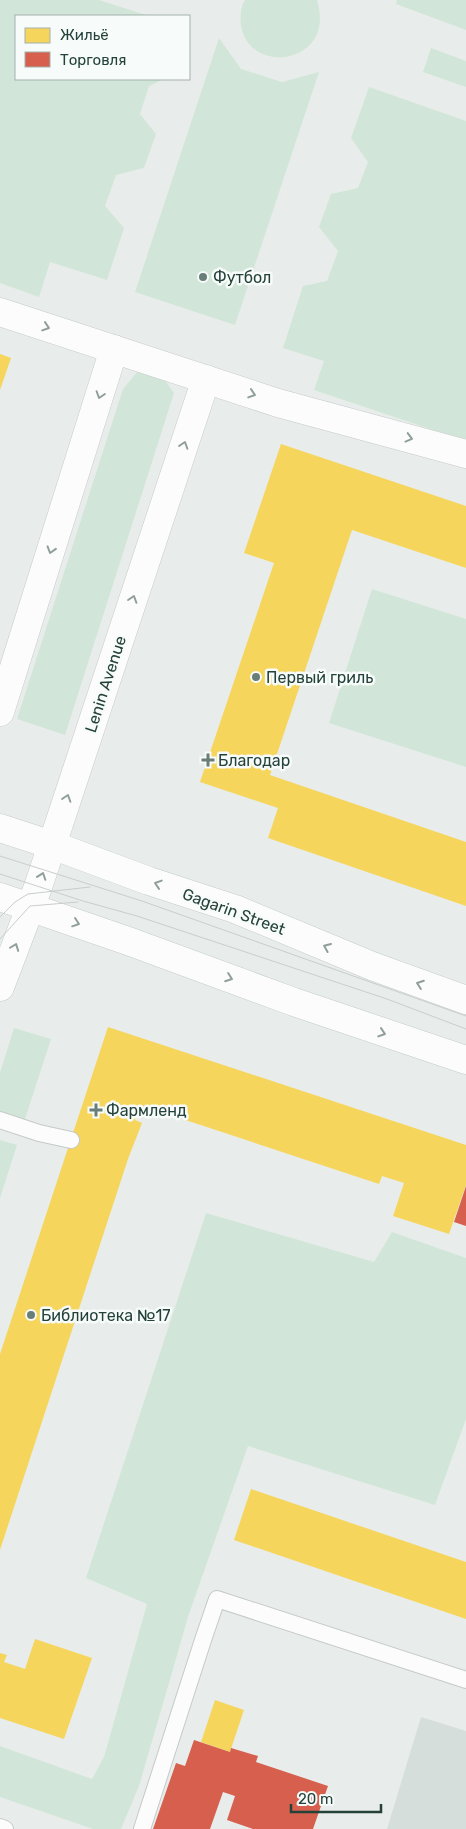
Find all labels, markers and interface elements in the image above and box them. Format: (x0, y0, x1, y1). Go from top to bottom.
legend (15, 15, 190, 80)
text: Жильё (60, 26, 109, 44)
text: Торговля (60, 51, 126, 69)
place label: Футбол (213, 268, 271, 287)
marker: Футбол (197, 271, 209, 283)
one-way arrow (42, 321, 50, 331)
one-way arrow (248, 389, 256, 399)
one-way arrow (95, 391, 105, 399)
one-way arrow (404, 432, 413, 443)
one-way arrow (178, 442, 188, 450)
one-way arrow (46, 546, 56, 554)
one-way arrow (127, 596, 137, 604)
street label: Lenin Avenue (81, 633, 130, 735)
place label: Первый гриль (266, 668, 373, 687)
marker: Первый гриль (250, 671, 262, 683)
place label: Благодар (218, 751, 290, 770)
marker: Благодар (202, 754, 214, 766)
one-way arrow (62, 795, 72, 803)
one-way arrow (36, 872, 46, 881)
one-way arrow (155, 880, 163, 890)
street label: Gagarin Street (180, 884, 288, 939)
one-way arrow (72, 917, 80, 927)
one-way arrow (9, 943, 19, 952)
one-way arrow (323, 943, 332, 954)
one-way arrow (224, 972, 233, 982)
one-way arrow (416, 980, 425, 990)
one-way arrow (377, 1027, 386, 1037)
place label: Фармленд (106, 1101, 187, 1120)
marker: Фармленд (90, 1104, 102, 1116)
place label: Библиотека №17 (41, 1306, 171, 1325)
marker: Библиотека №17 (25, 1309, 37, 1321)
scale bar (291, 1782, 381, 1814)
text: 20 m (298, 1790, 333, 1808)

